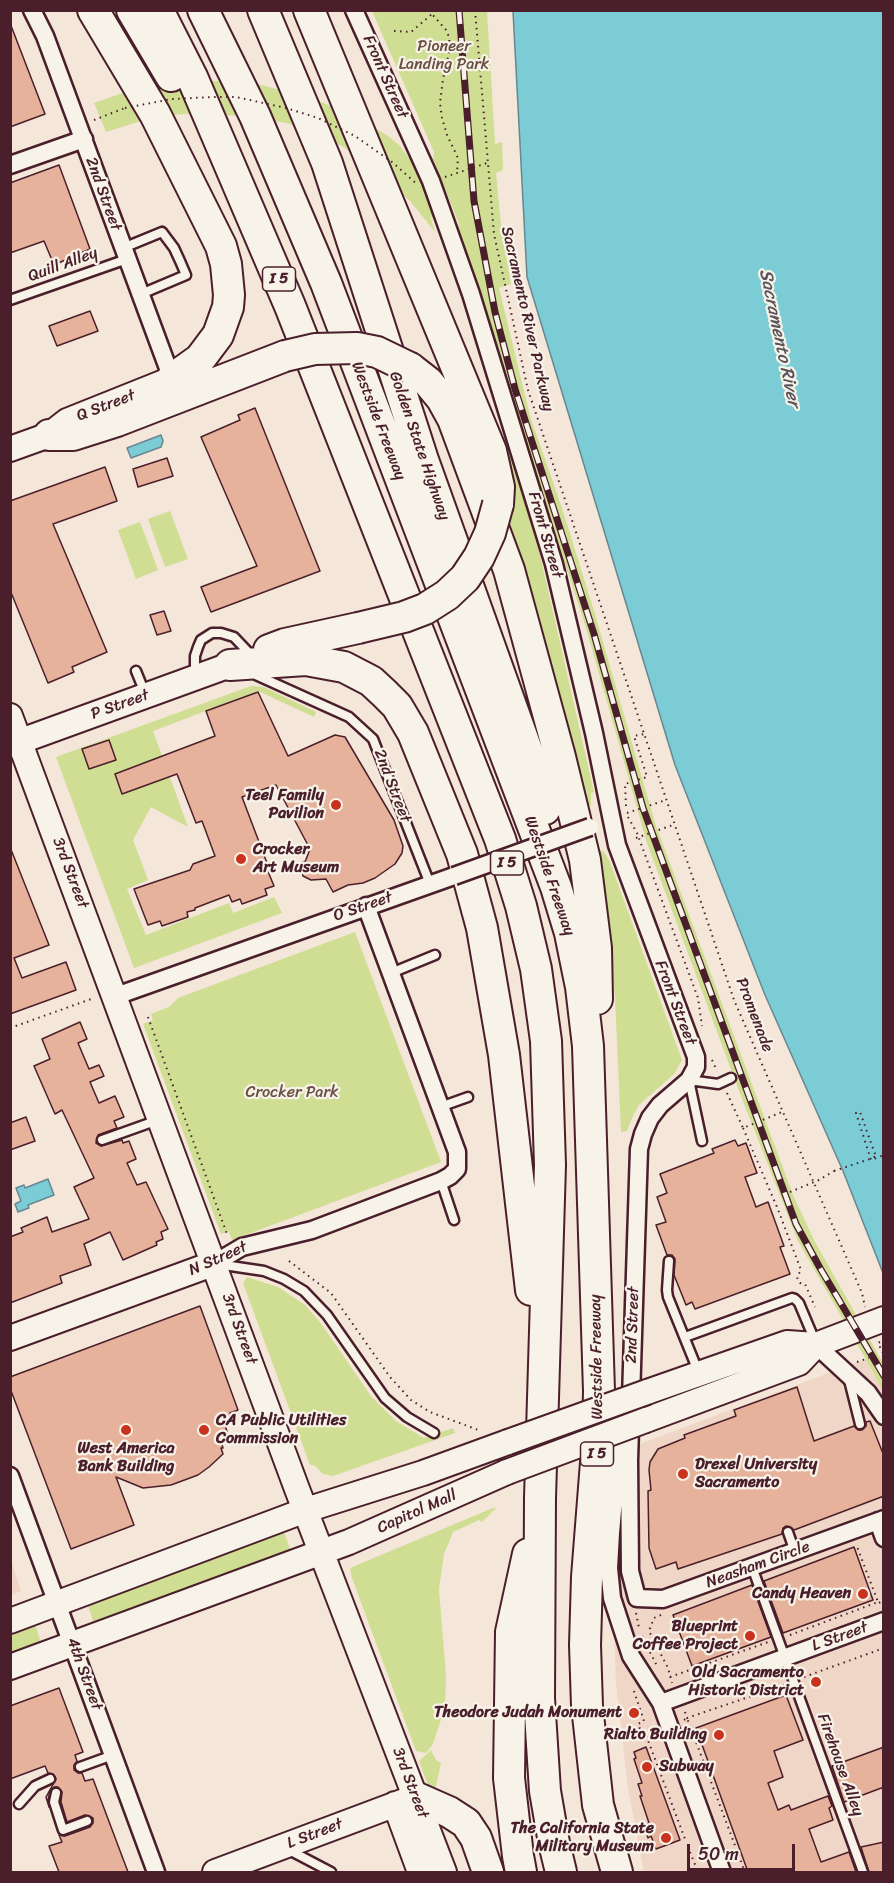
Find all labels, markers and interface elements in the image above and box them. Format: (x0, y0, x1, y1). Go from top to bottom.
street label: Front Street (358, 32, 412, 122)
park label: Pioneer Landing Park (399, 37, 489, 75)
street label: 2nd Street (81, 155, 125, 233)
street label: Sacramento River Parkway (496, 225, 558, 413)
street label: Quill Alley (26, 244, 100, 286)
road number: I 5 (262, 267, 296, 291)
water label: Sacramento River (754, 267, 804, 409)
street label: Westside Freeway (347, 359, 409, 483)
street label: Golden State Highway (384, 369, 454, 523)
street label: Q Street (74, 386, 138, 426)
street label: Front Street (523, 490, 567, 580)
street label: P Street (88, 686, 152, 724)
street label: 2nd Street (369, 747, 415, 825)
place label: Teel Family Pavilion (245, 786, 324, 824)
marker: Teel Family Pavilion (329, 798, 343, 812)
street label: Westside Freeway (520, 814, 578, 938)
street label: 3rd Street (48, 835, 92, 911)
place label: Crocker Art Museum (253, 840, 339, 878)
road number: I 5 (490, 851, 524, 875)
marker: Crocker Art Museum (234, 852, 248, 866)
street label: O Street (331, 888, 395, 926)
street label: Front Street (650, 958, 700, 1048)
street label: Promenade (731, 975, 777, 1055)
park label: Crocker Park (246, 1083, 338, 1103)
street label: N Street (186, 1238, 250, 1280)
street label: 2nd Street (622, 1286, 644, 1364)
street label: 3rd Street (217, 1291, 261, 1367)
street label: Westside Freeway (586, 1294, 608, 1420)
place label: CA Public Utilities Commission (216, 1411, 346, 1449)
marker: West America Bank Building (119, 1423, 133, 1437)
marker: CA Public Utilities Commission (197, 1423, 211, 1437)
place label: West America Bank Building (77, 1439, 175, 1477)
road number: I 5 (580, 1442, 614, 1466)
place label: Drexel University Sacramento (695, 1455, 817, 1493)
marker: Drexel University Sacramento (676, 1467, 690, 1481)
street label: Capitol Mall (374, 1486, 460, 1538)
street label: Neasham Circle (703, 1537, 813, 1593)
place label: Candy Heaven (752, 1584, 851, 1604)
marker: Candy Heaven (856, 1587, 870, 1601)
place label: Blueprint Coffee Project (633, 1617, 738, 1655)
street label: L Street (809, 1618, 871, 1656)
marker: Blueprint Coffee Project (743, 1629, 757, 1643)
street label: 4th Street (62, 1635, 106, 1713)
place label: Old Sacramento Historic District (688, 1663, 804, 1701)
marker: Old Sacramento Historic District (809, 1675, 823, 1689)
place label: Theodore Judah Monument (434, 1703, 622, 1723)
marker: Theodore Judah Monument (627, 1706, 641, 1720)
street label: Firehouse Alley (813, 1711, 867, 1819)
place label: Rialto Building (604, 1725, 707, 1745)
marker: Rialto Building (712, 1728, 726, 1742)
street label: 3rd Street (388, 1745, 432, 1821)
place label: Subway (659, 1757, 714, 1777)
marker: Subway (640, 1760, 654, 1774)
street label: L Street (284, 1815, 346, 1853)
place label: The California State Military Museum (510, 1819, 654, 1857)
marker: The California State Military Museum (659, 1831, 673, 1845)
scale bar (690, 1832, 798, 1870)
text: 50 m (698, 1838, 739, 1870)

